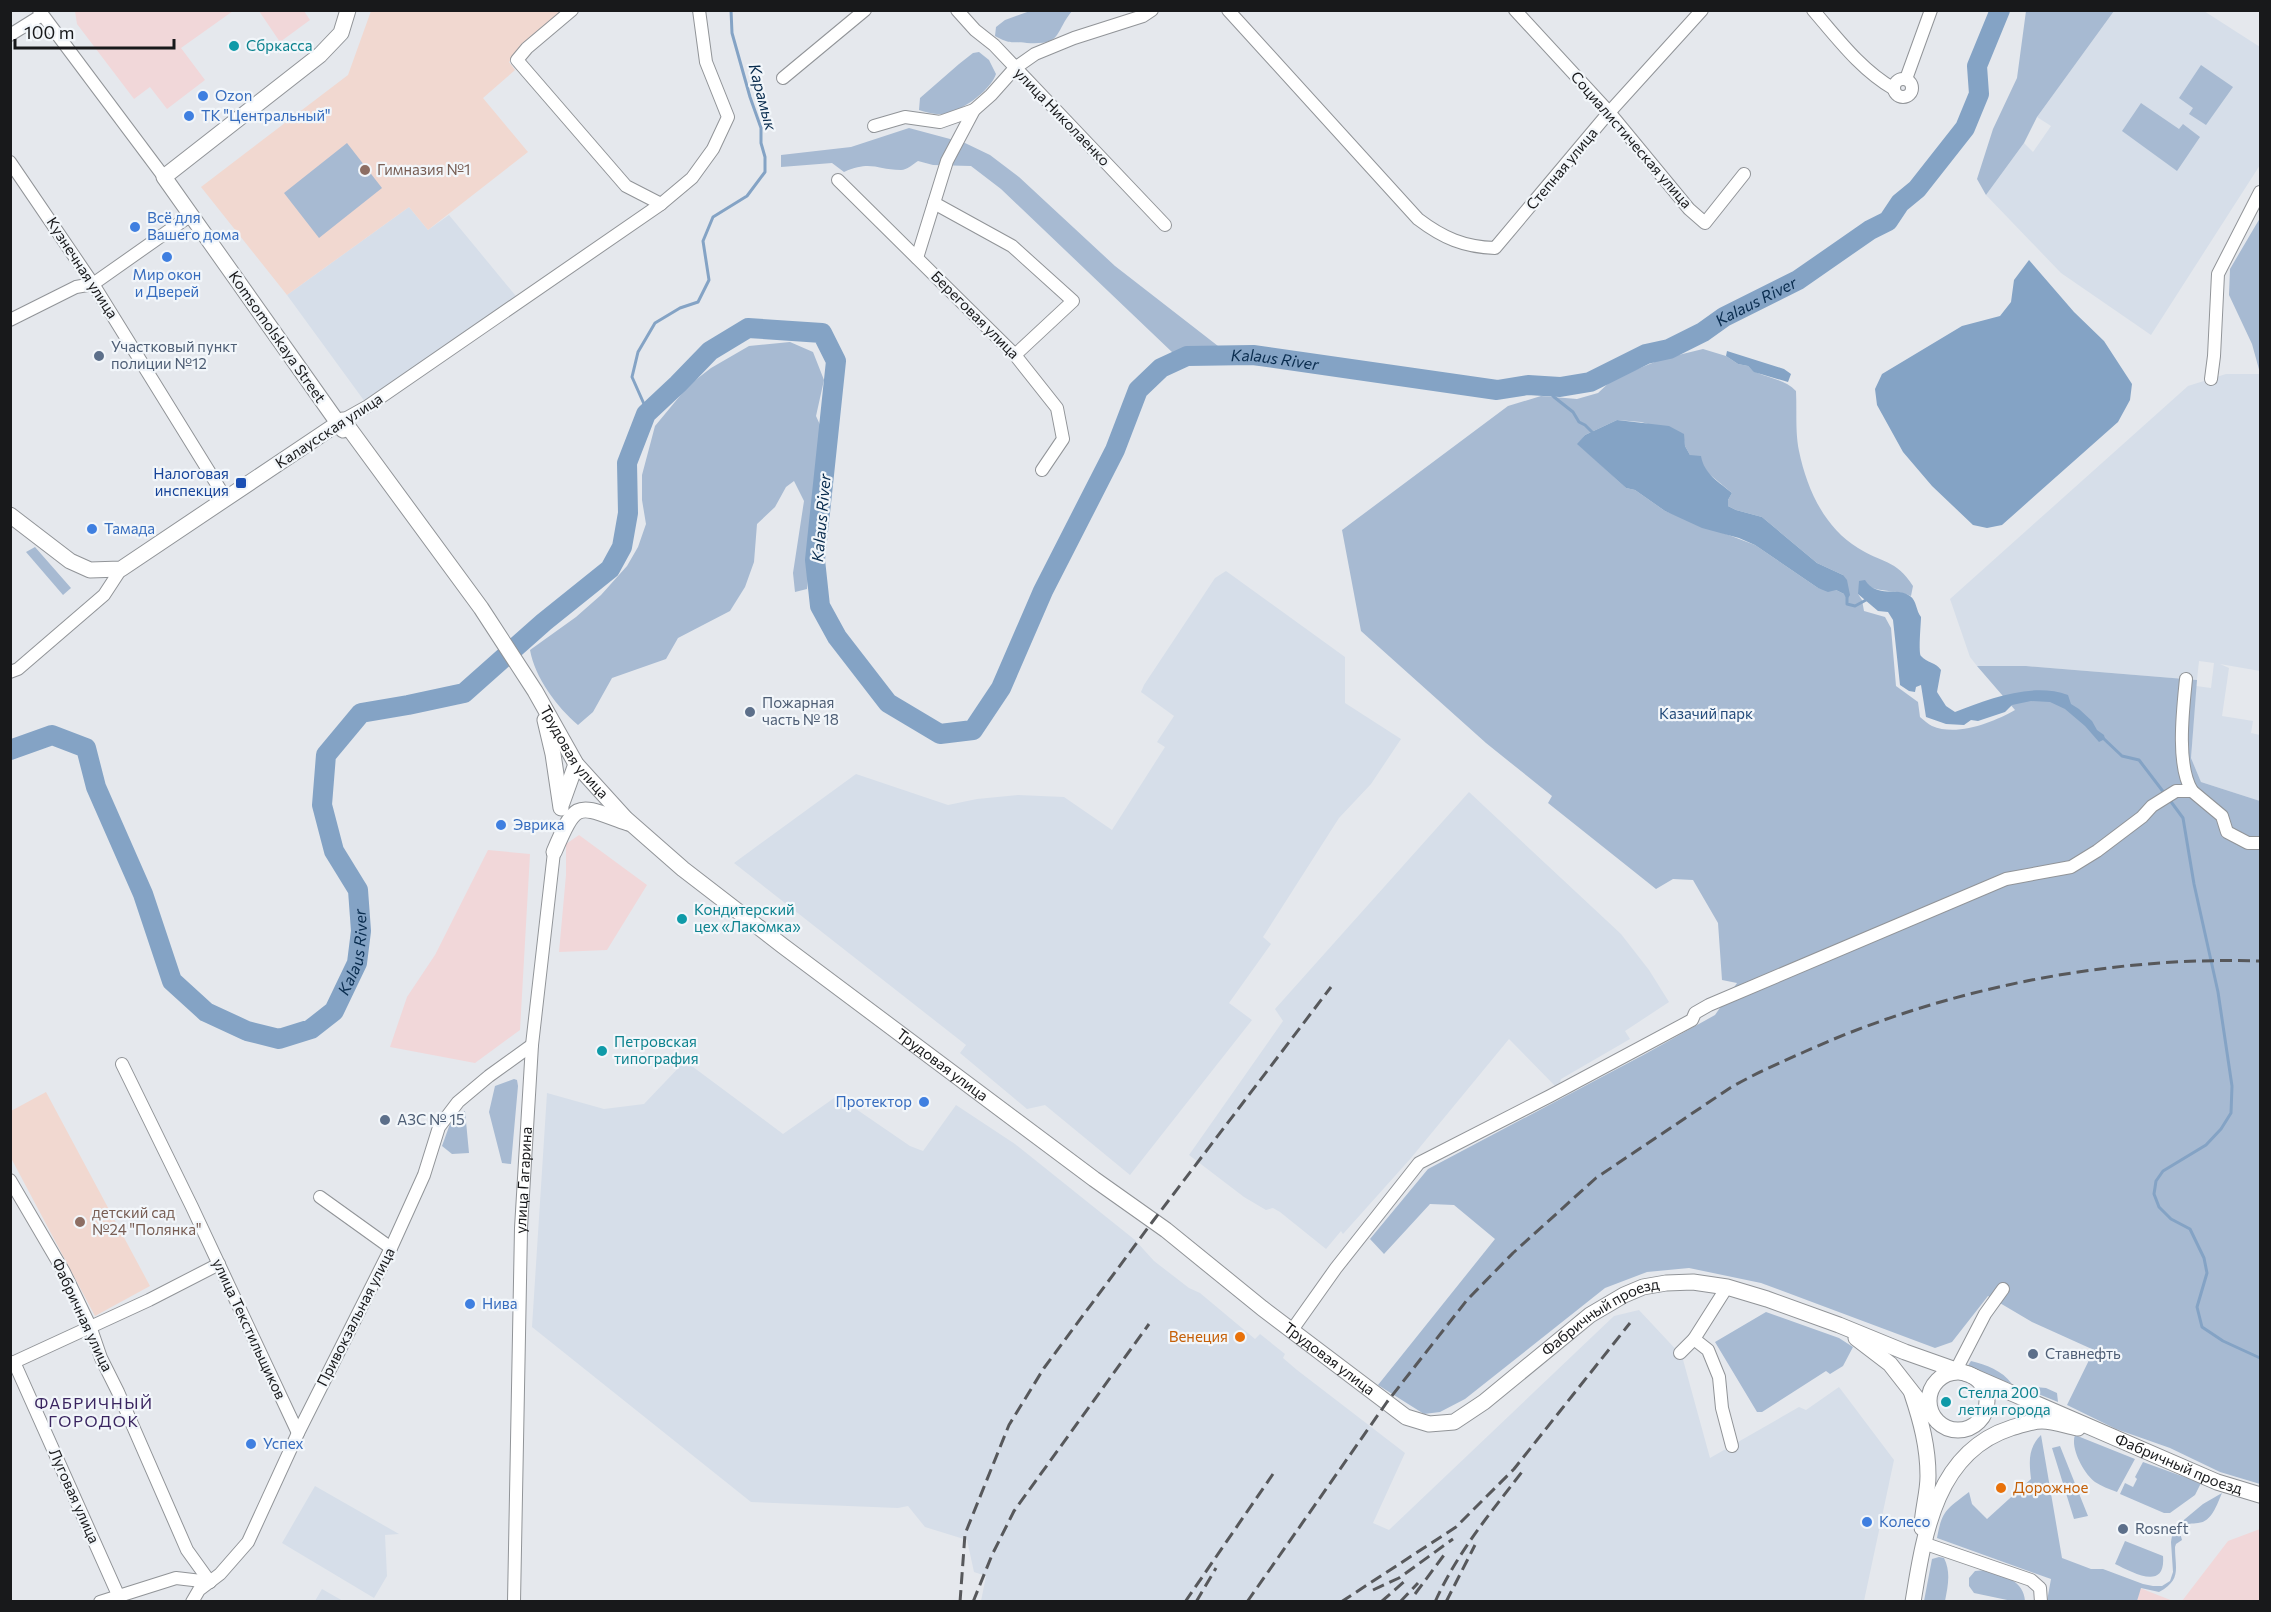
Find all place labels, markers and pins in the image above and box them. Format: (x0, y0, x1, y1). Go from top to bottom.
place label: Сбркасса (246, 36, 313, 54)
marker: Сбркасса (227, 39, 241, 53)
place label: Ozon (215, 86, 252, 104)
marker: Ozon (196, 89, 210, 103)
place label: ТК "Центральный" (201, 106, 331, 124)
marker: ТК "Центральный" (182, 109, 196, 123)
place label: Гимназия №1 (377, 160, 470, 178)
marker: Гимназия №1 (358, 163, 372, 177)
place label: Всё для Вашего дома (147, 208, 239, 243)
marker: Всё для Вашего дома (128, 220, 142, 234)
marker: Мир окон и Дверей (160, 250, 174, 264)
place label: Мир окон и Дверей (133, 265, 201, 300)
place label: Участковый пункт полиции №12 (111, 337, 237, 372)
marker: Участковый пункт полиции №12 (92, 349, 106, 363)
place label: Налоговая инспекция (153, 464, 229, 499)
marker: Налоговая инспекция (234, 476, 248, 490)
place label: Тамада (104, 519, 155, 537)
marker: Тамада (85, 522, 99, 536)
place label: Пожарная часть № 18 (762, 693, 839, 728)
marker: Пожарная часть № 18 (743, 705, 757, 719)
place label: Эврика (513, 815, 564, 833)
marker: Эврика (494, 818, 508, 832)
place label: Кондитерский цех «Лакомка» (694, 900, 801, 935)
marker: Кондитерский цех «Лакомка» (675, 912, 689, 926)
place label: Петровская типография (614, 1032, 699, 1067)
marker: Петровская типография (595, 1044, 609, 1058)
place label: Протектор (836, 1092, 912, 1110)
marker: Протектор (917, 1095, 931, 1109)
place label: АЗС № 15 (397, 1110, 465, 1128)
marker: АЗС № 15 (378, 1113, 392, 1127)
place label: детский сад №24 "Полянка" (92, 1203, 202, 1238)
marker: детский сад №24 "Полянка" (73, 1215, 87, 1229)
place label: Нива (482, 1294, 518, 1312)
marker: Нива (463, 1297, 477, 1311)
place label: Венеция (1169, 1327, 1228, 1345)
marker: Венеция (1233, 1330, 1247, 1344)
place label: Ставнефть (2045, 1344, 2121, 1362)
marker: Ставнефть (2026, 1347, 2040, 1361)
place label: Стелла 200 летия города (1958, 1383, 2051, 1418)
marker: Стелла 200 летия города (1939, 1395, 1953, 1409)
place label: Успех (263, 1434, 304, 1452)
marker: Успех (244, 1437, 258, 1451)
place label: Дорожное (2013, 1478, 2089, 1496)
marker: Дорожное (1994, 1481, 2008, 1495)
place label: Колесо (1879, 1512, 1930, 1530)
marker: Колесо (1860, 1515, 1874, 1529)
place label: Rosneft (2135, 1519, 2189, 1537)
marker: Rosneft (2116, 1522, 2130, 1536)

